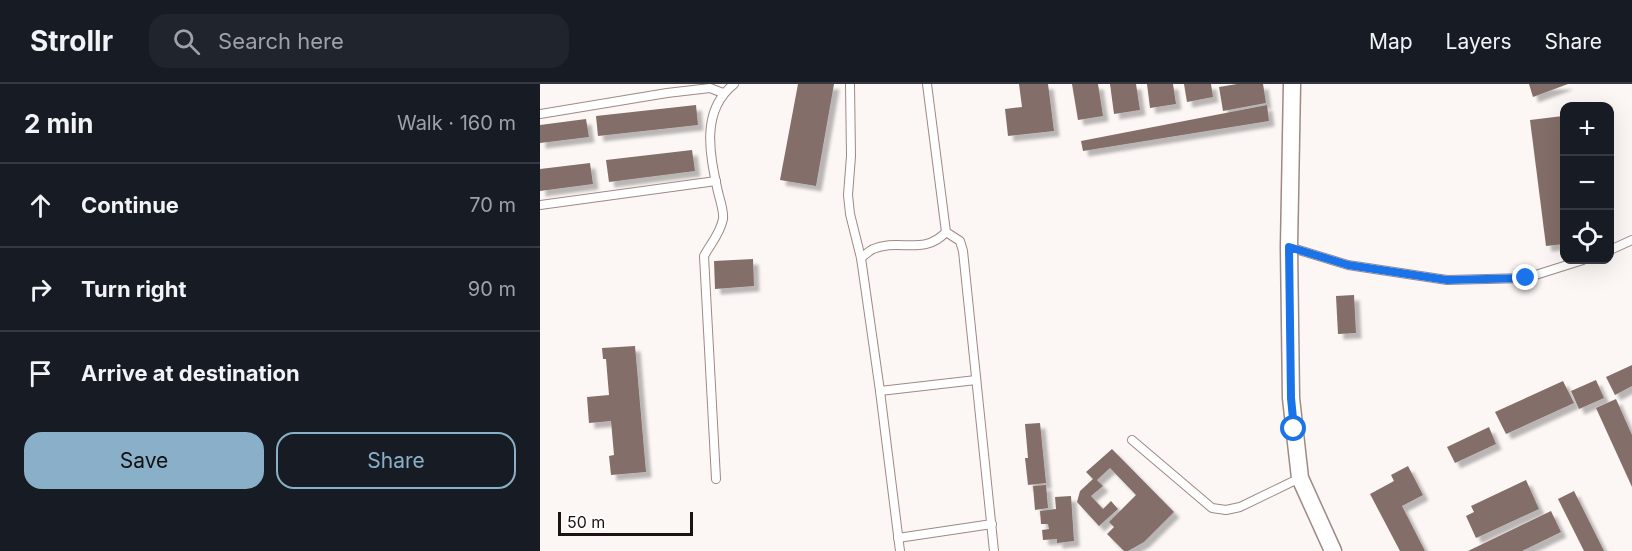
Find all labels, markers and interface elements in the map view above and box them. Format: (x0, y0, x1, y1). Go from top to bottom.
search box (149, 14, 569, 68)
text: Strollr (30, 24, 113, 58)
icon: search (170, 25, 203, 58)
text: Search here (218, 28, 344, 54)
text: Map (1369, 29, 1413, 54)
text: Layers (1446, 29, 1512, 54)
text: Share (1545, 29, 1602, 54)
map controls (1560, 102, 1614, 264)
button: + (1560, 102, 1614, 156)
text: 2 min (24, 108, 94, 139)
text: Walk · 160 m (397, 111, 516, 135)
button: − (1560, 156, 1614, 210)
icon: ahead (24, 189, 57, 222)
text: Continue (81, 192, 179, 218)
text: 70 m (469, 193, 516, 217)
button: locate (1560, 210, 1614, 264)
route end (1512, 264, 1538, 290)
icon: right (24, 273, 57, 306)
text: Turn right (81, 276, 187, 302)
text: 90 m (468, 277, 516, 301)
icon: arrive (24, 357, 57, 390)
text: Arrive at destination (81, 360, 300, 386)
route start (1280, 415, 1306, 441)
button: Save (24, 432, 264, 489)
button: Share (276, 432, 516, 489)
scale bar (558, 509, 693, 536)
text: 50 m (567, 512, 605, 532)

